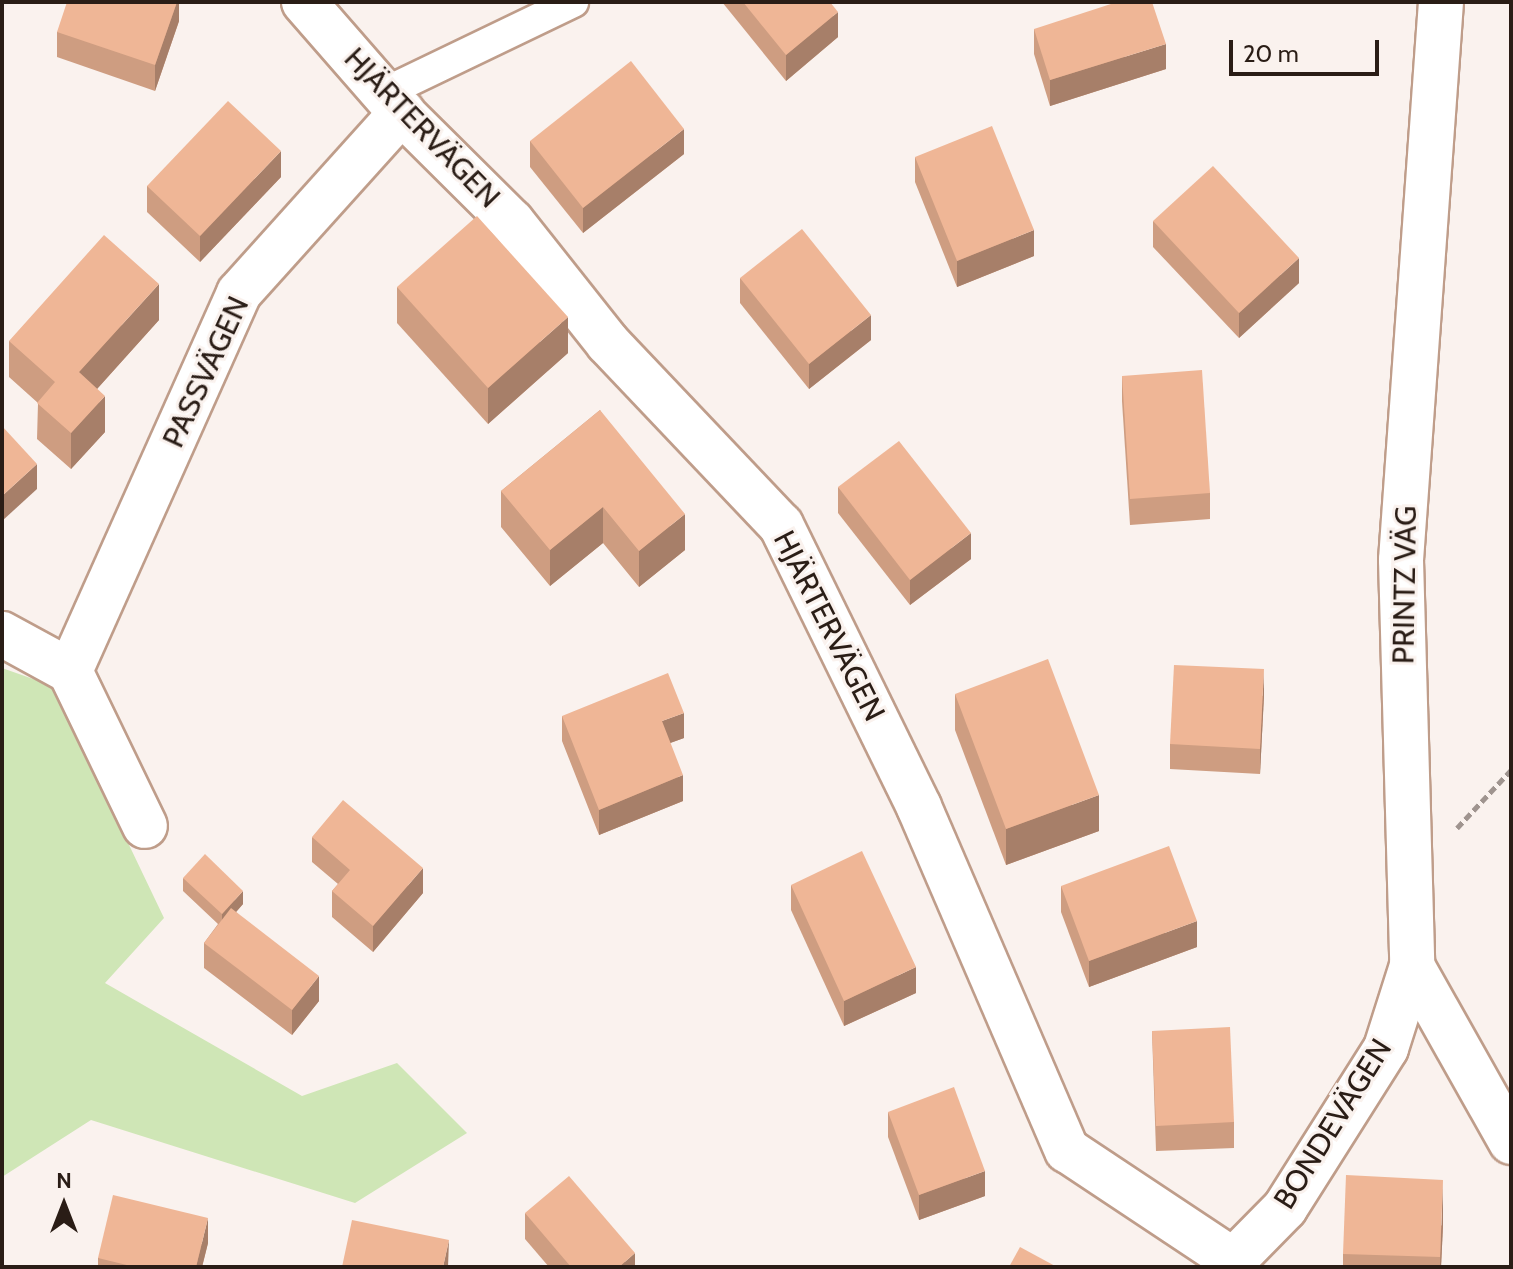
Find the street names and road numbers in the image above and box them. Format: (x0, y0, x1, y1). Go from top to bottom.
street label: HJÄRTERVÄGEN (337, 41, 507, 215)
street label: PASSVÄGEN (155, 291, 257, 453)
street label: PRINTZ VÄG (1386, 506, 1424, 664)
street label: HJÄRTERVÄGEN (766, 525, 892, 727)
street label: BONDEVÄGEN (1266, 1032, 1400, 1216)

